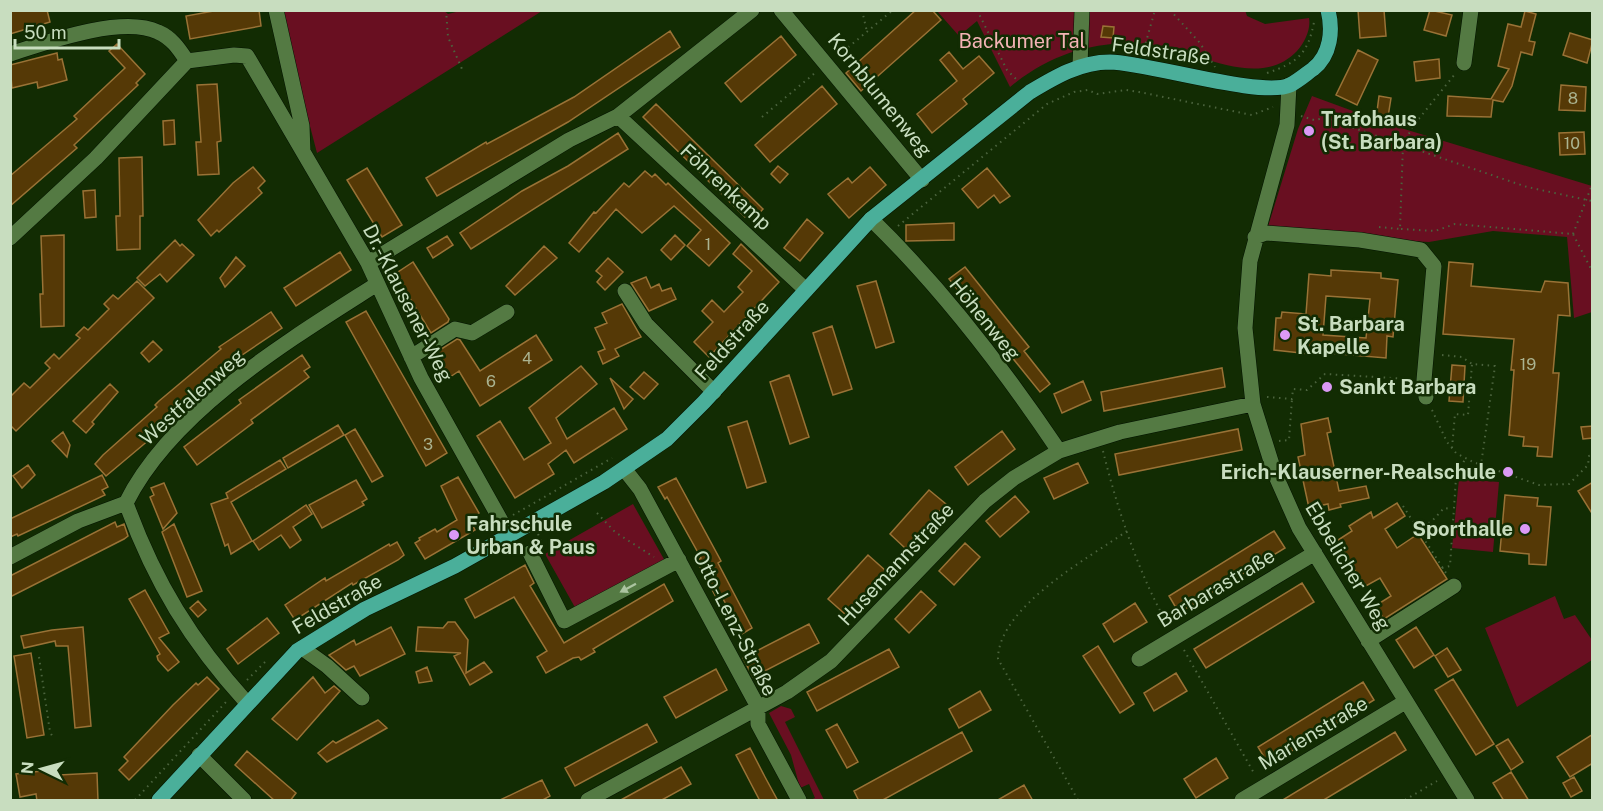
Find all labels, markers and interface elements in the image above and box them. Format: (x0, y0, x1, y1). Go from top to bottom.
scale bar (15, 12, 118, 50)
text: 50 m (24, 22, 67, 43)
street label: Kornblumenweg (823, 28, 937, 162)
park label: Backumer Tal (958, 29, 1086, 53)
street label: Feldstraße (1110, 32, 1212, 70)
house number: 8 (1568, 89, 1578, 108)
place label: Trafohaus (St. Barbara) (1321, 107, 1442, 154)
marker: Trafohaus (St. Barbara) (1302, 124, 1316, 138)
house number: 10 (1564, 134, 1580, 153)
street label: Föhrenkamp (675, 139, 777, 235)
street label: Dr.-Klausener-Weg (358, 220, 458, 386)
house number: 1 (705, 235, 711, 254)
street label: Höhenweg (944, 273, 1026, 365)
street label: Feldstraße (690, 295, 774, 385)
place label: St. Barbara Kapelle (1297, 312, 1405, 359)
marker: St. Barbara Kapelle (1278, 328, 1292, 342)
street label: Westfalenweg (135, 344, 249, 450)
house number: 4 (522, 349, 532, 368)
house number: 19 (1520, 355, 1536, 374)
house number: 6 (486, 372, 496, 391)
place label: Sankt Barbara (1339, 375, 1476, 399)
marker: Sankt Barbara (1320, 380, 1334, 394)
house number: 3 (423, 435, 433, 454)
place label: Erich-Klauserner-Realschule (1220, 460, 1496, 484)
marker: Erich-Klauserner-Realschule (1501, 465, 1515, 479)
street label: Ebbelicher Weg (1300, 497, 1396, 635)
street label: Husemannstraße (833, 498, 959, 630)
place label: Fahrschule Urban & Paus (466, 512, 595, 559)
place label: Sporthalle (1412, 517, 1513, 541)
marker: Sporthalle (1518, 522, 1532, 536)
marker: Fahrschule Urban & Paus (447, 528, 461, 542)
street label: Barbarastraße (1153, 543, 1279, 633)
street label: Otto-Lenz-Straße (688, 546, 782, 700)
street label: Feldstraße (288, 569, 386, 639)
one-way arrow (619, 583, 636, 592)
street label: Marienstraße (1254, 691, 1372, 775)
north arrow (12, 739, 72, 799)
text: N (18, 761, 38, 775)

